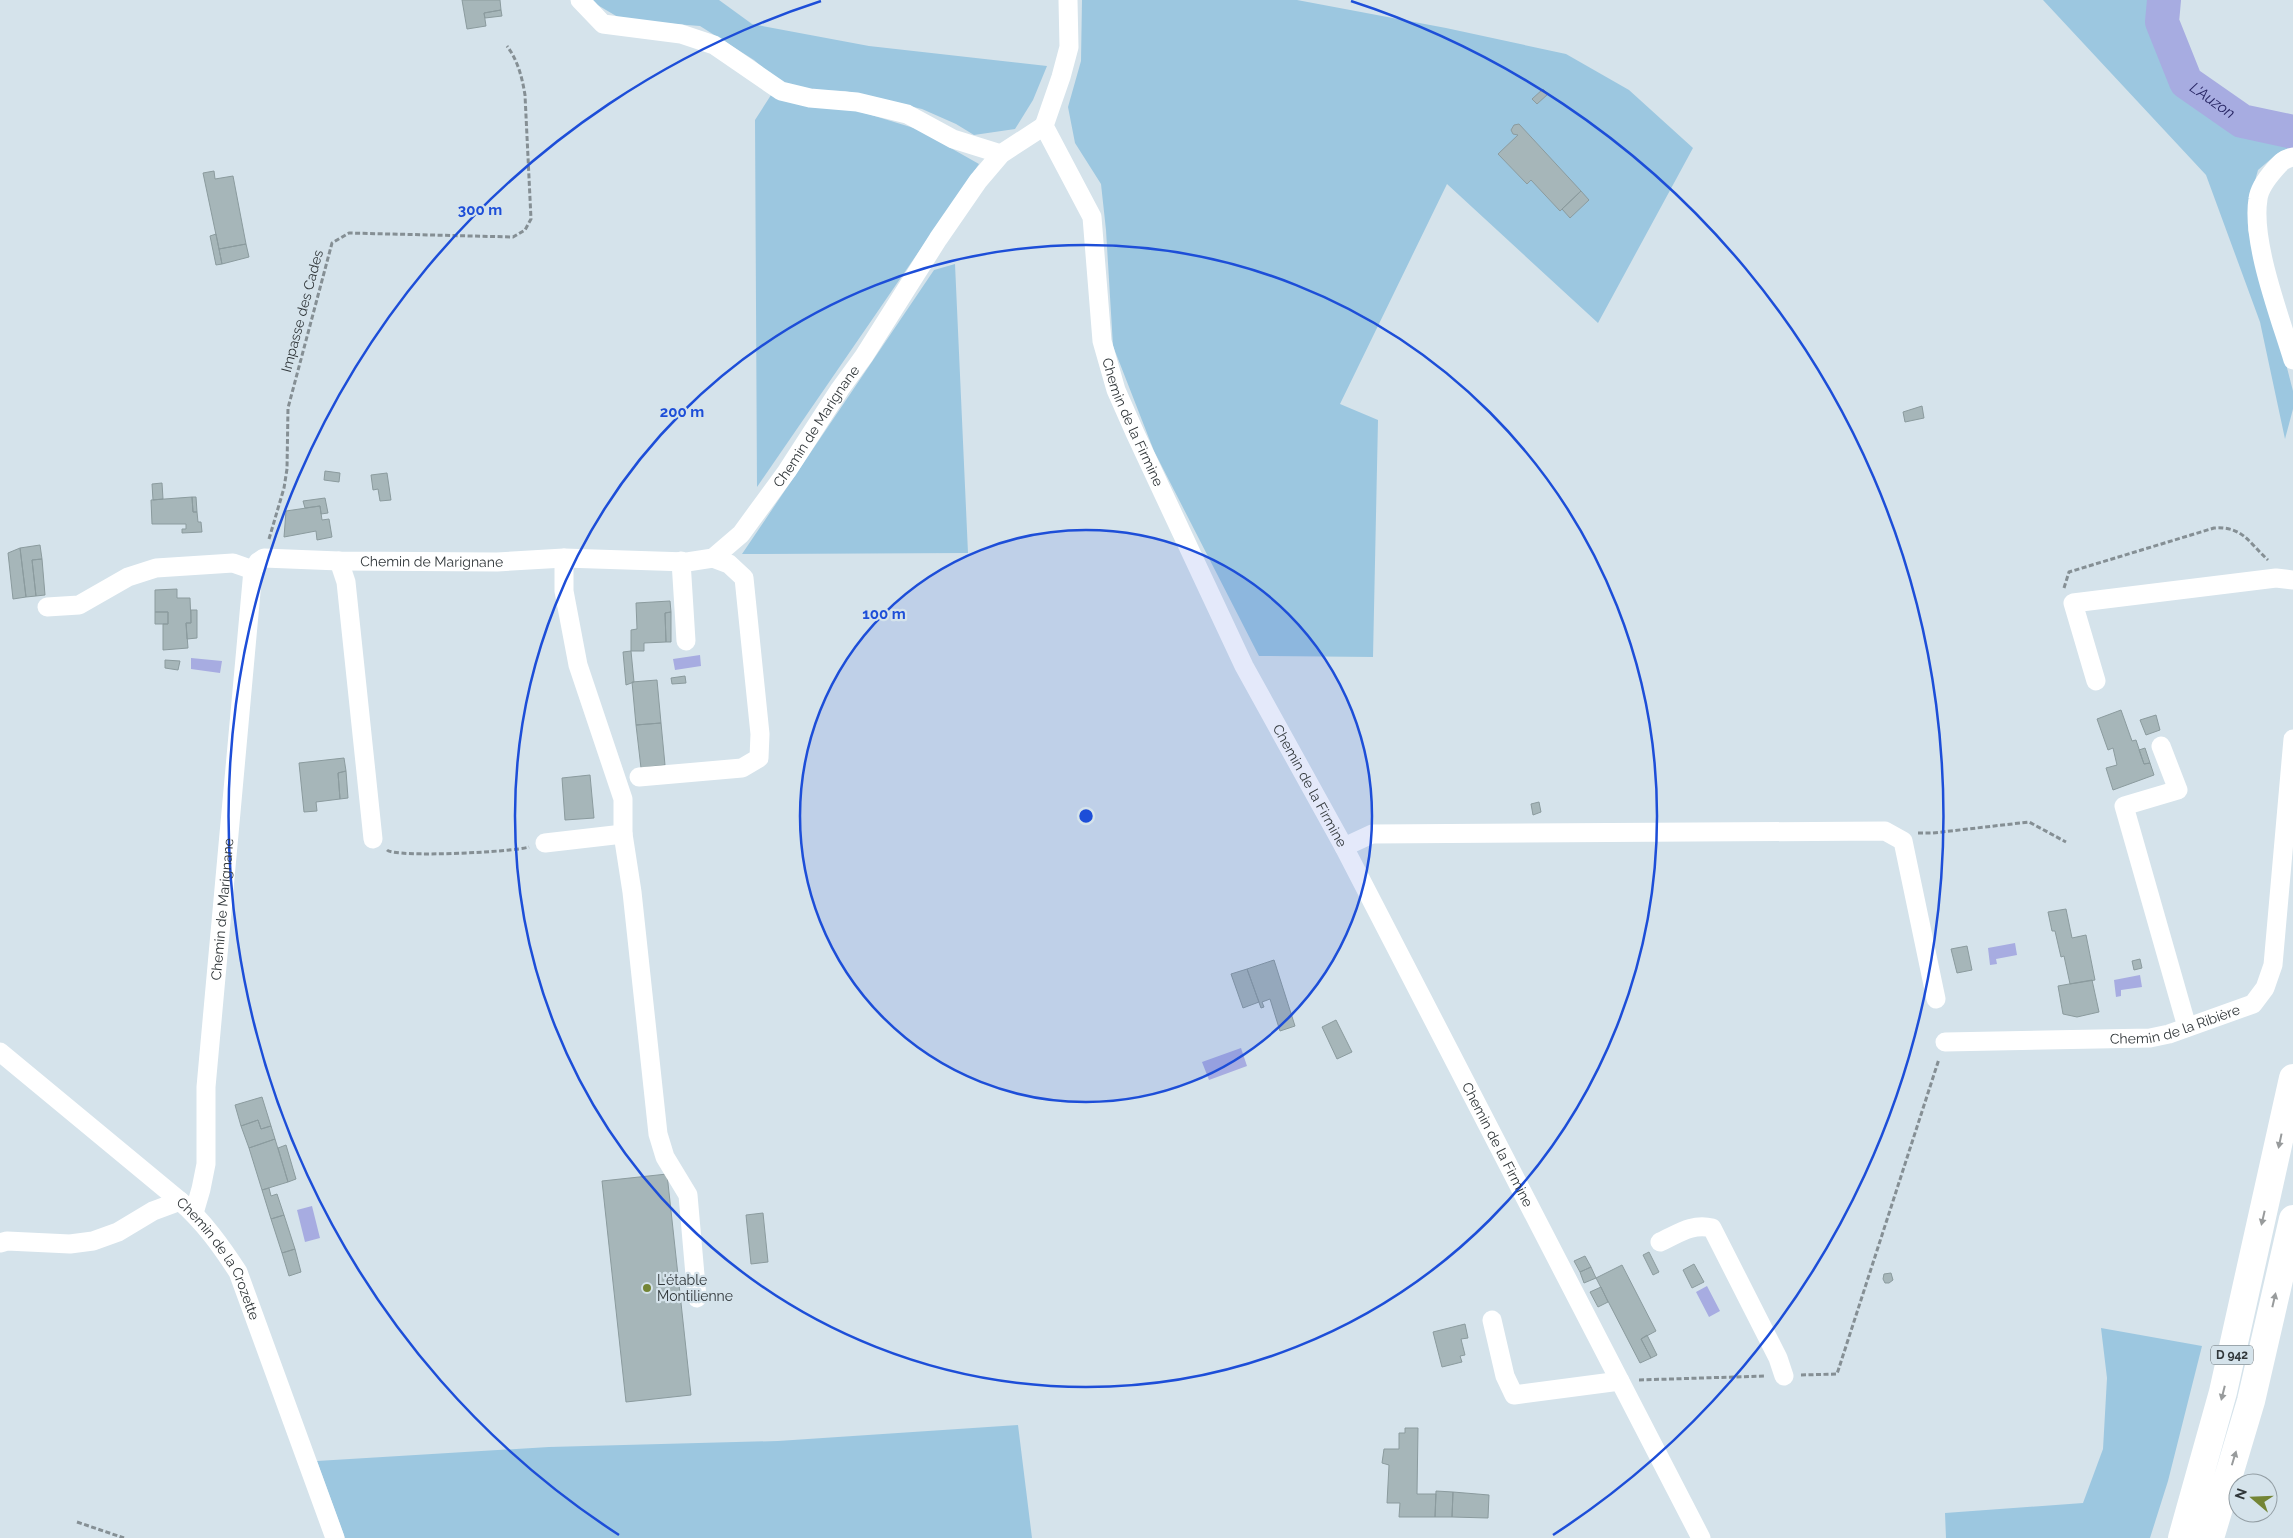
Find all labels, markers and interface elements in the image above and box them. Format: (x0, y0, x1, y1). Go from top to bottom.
water label: L'Auzon (2187, 79, 2238, 122)
text: 300 m (458, 201, 502, 219)
street label: Impasse des Cades (278, 248, 326, 374)
street label: Chemin de la Firmine (1099, 356, 1167, 489)
street label: Chemin de Marignane (770, 362, 862, 490)
text: 200 m (660, 403, 704, 421)
street label: Chemin de Marignane (360, 553, 504, 570)
text: 100 m (862, 605, 906, 623)
street label: Chemin de la Firmine (1270, 721, 1350, 850)
centre of rings (1077, 807, 1095, 825)
street label: Chemin de Marignane (208, 837, 237, 981)
street label: Chemin de la Ribière (2110, 1001, 2242, 1047)
street label: Chemin de la Firmine (1459, 1080, 1536, 1209)
one-way arrow (2276, 1134, 2284, 1149)
street label: Chemin de la Crozette (173, 1194, 263, 1322)
one-way arrow (2259, 1210, 2267, 1225)
place label: L'étable Montilienne (657, 1272, 733, 1304)
marker: L'étable Montilienne (641, 1282, 653, 1294)
one-way arrow (2270, 1293, 2278, 1308)
road number: D 942 (2211, 1346, 2253, 1364)
one-way arrow (2219, 1385, 2227, 1401)
one-way arrow (2231, 1450, 2239, 1465)
north arrow (2228, 1473, 2278, 1523)
text: N (2231, 1486, 2250, 1501)

